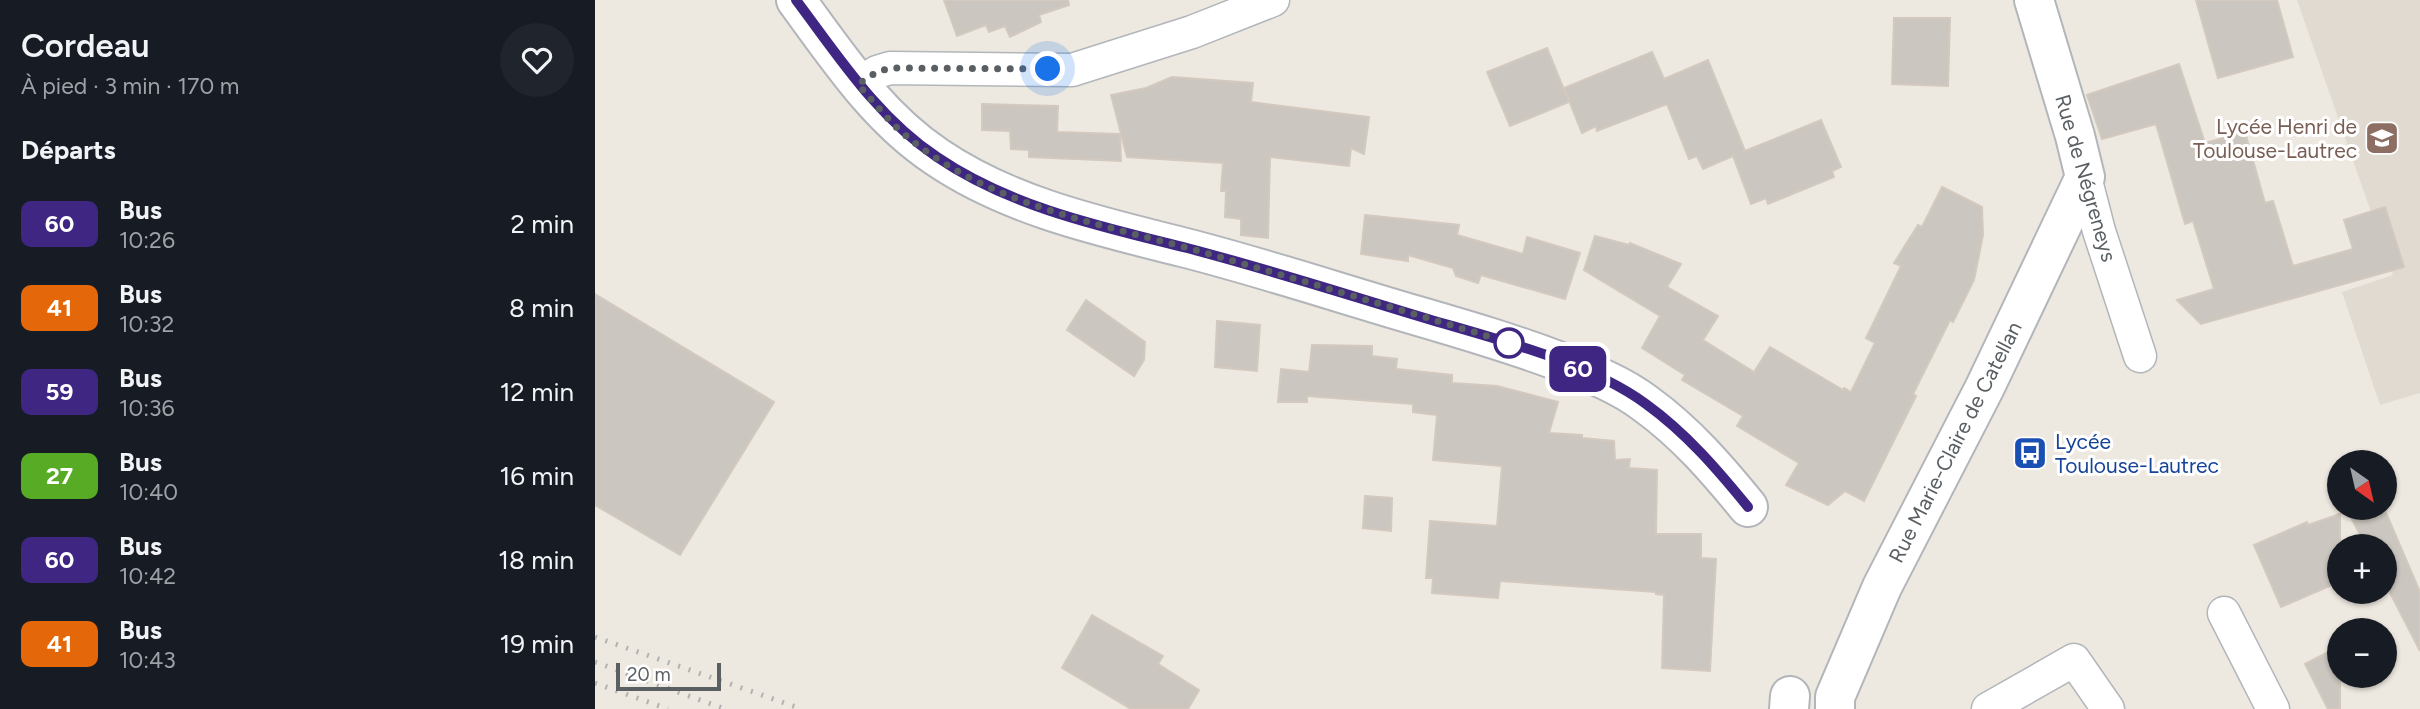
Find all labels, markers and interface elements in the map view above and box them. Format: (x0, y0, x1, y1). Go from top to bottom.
button: heart (500, 23, 574, 97)
text: Cordeau (21, 26, 150, 65)
your location (1030, 51, 1065, 86)
text: À pied · 3 min · 170 m (21, 72, 239, 100)
street label: Rue de Négreneys (2050, 91, 2122, 265)
place label: Lycée Henri de Toulouse-Lautrec (2193, 114, 2357, 163)
school or university icon: Lycée Henri de Toulouse-Lautrec (2363, 119, 2401, 157)
text: Départs (21, 134, 116, 166)
text: Bus (119, 194, 162, 226)
text: 2 min (510, 208, 574, 240)
text: 60 (45, 209, 74, 238)
text: 10:26 (119, 226, 175, 254)
text: Bus (119, 278, 162, 310)
text: 8 min (509, 292, 574, 324)
text: 41 (47, 293, 72, 322)
text: 10:32 (119, 310, 174, 338)
street label: Rue Marie-Claire de Catellan (1883, 317, 2027, 567)
unlabelled marker (1494, 328, 1524, 358)
line badge: 60 (1546, 346, 1609, 392)
text: 60 (1563, 354, 1593, 383)
text: Bus (119, 362, 162, 394)
text: 12 min (500, 376, 574, 408)
text: 59 (46, 377, 73, 406)
text: 10:36 (119, 394, 175, 422)
place label: Lycée Toulouse-Lautrec (2055, 429, 2219, 478)
bus stop icon: Lycée Toulouse-Lautrec (2011, 434, 2049, 472)
text: Bus (119, 446, 162, 478)
north arrow (2327, 450, 2397, 520)
map controls (2327, 450, 2397, 688)
text: 16 min (499, 460, 574, 492)
text: 27 (46, 461, 73, 490)
text: 10:40 (119, 478, 178, 506)
text: Bus (119, 530, 162, 562)
button: + (2327, 534, 2397, 604)
text: 18 min (498, 544, 574, 576)
text: 60 (45, 545, 74, 574)
text: 10:42 (119, 562, 176, 590)
text: Bus (119, 614, 162, 646)
button: − (2327, 618, 2397, 688)
text: 19 min (499, 628, 574, 660)
text: 41 (47, 629, 72, 658)
text: 10:43 (119, 646, 176, 674)
scale bar (616, 660, 721, 692)
text: 20 m (627, 663, 671, 686)

